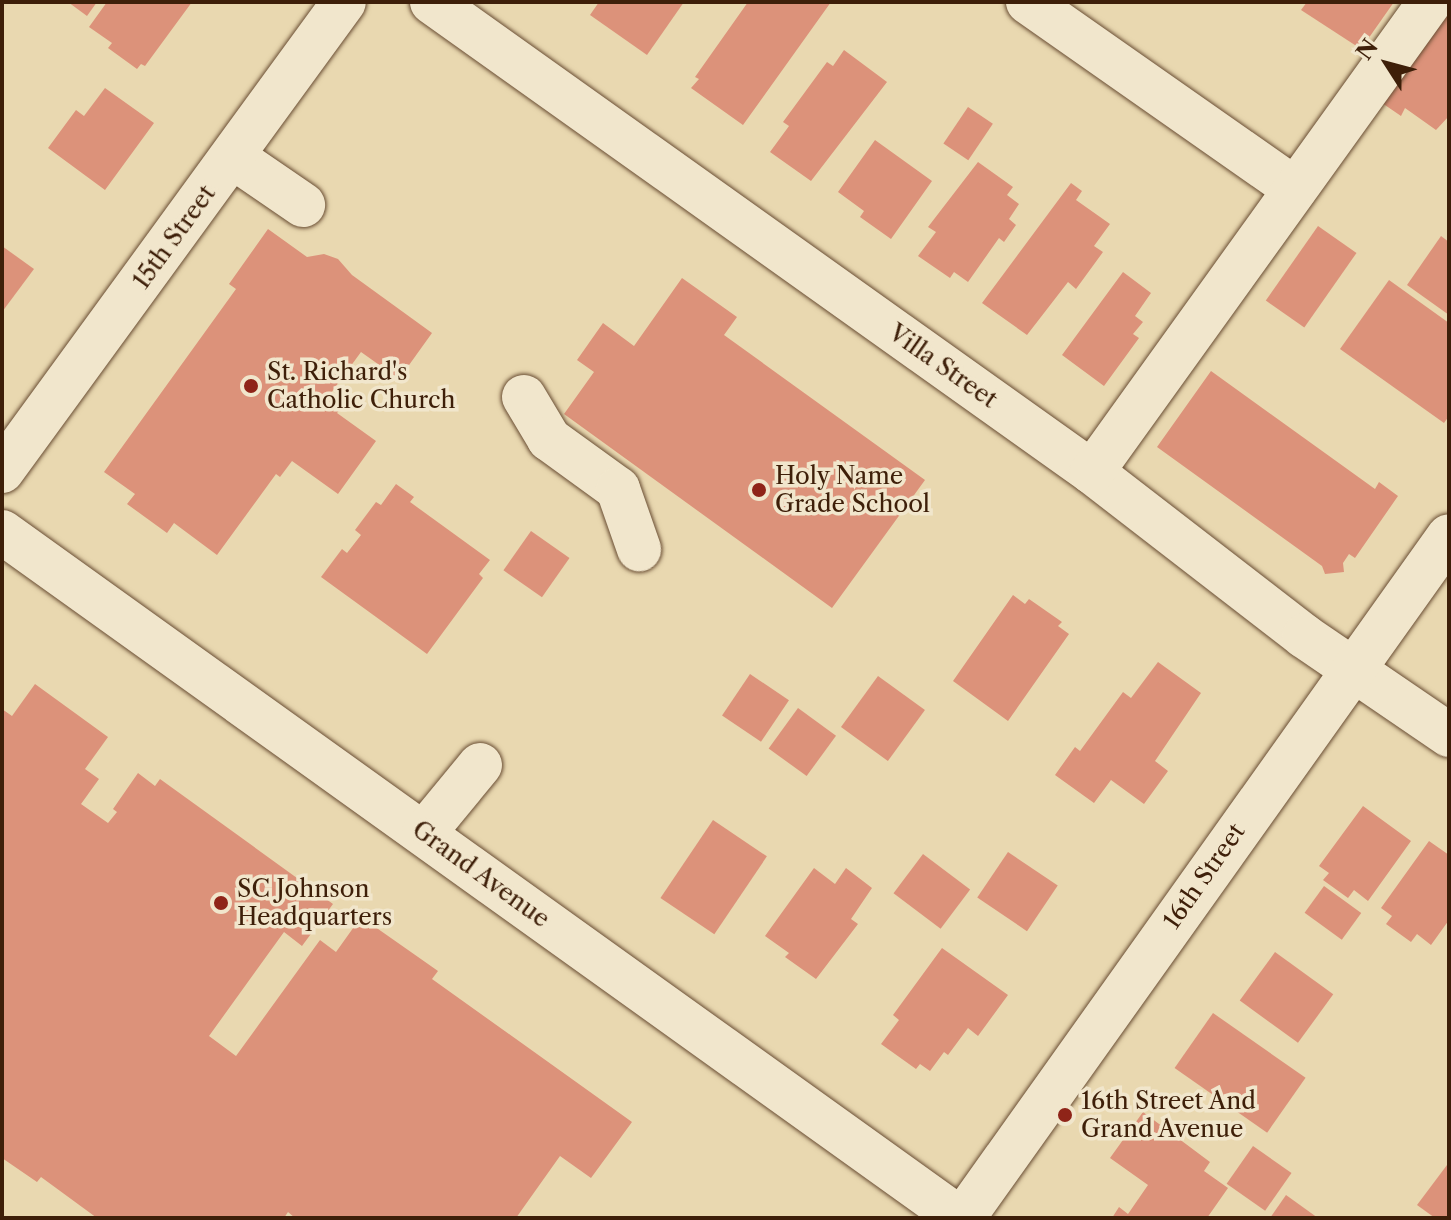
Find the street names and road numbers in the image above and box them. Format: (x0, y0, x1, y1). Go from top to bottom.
street label: 15th Street (127, 180, 221, 294)
street label: Villa Street (883, 318, 1003, 414)
street label: Grand Avenue (406, 814, 556, 934)
street label: 16th Street (1157, 818, 1251, 934)

